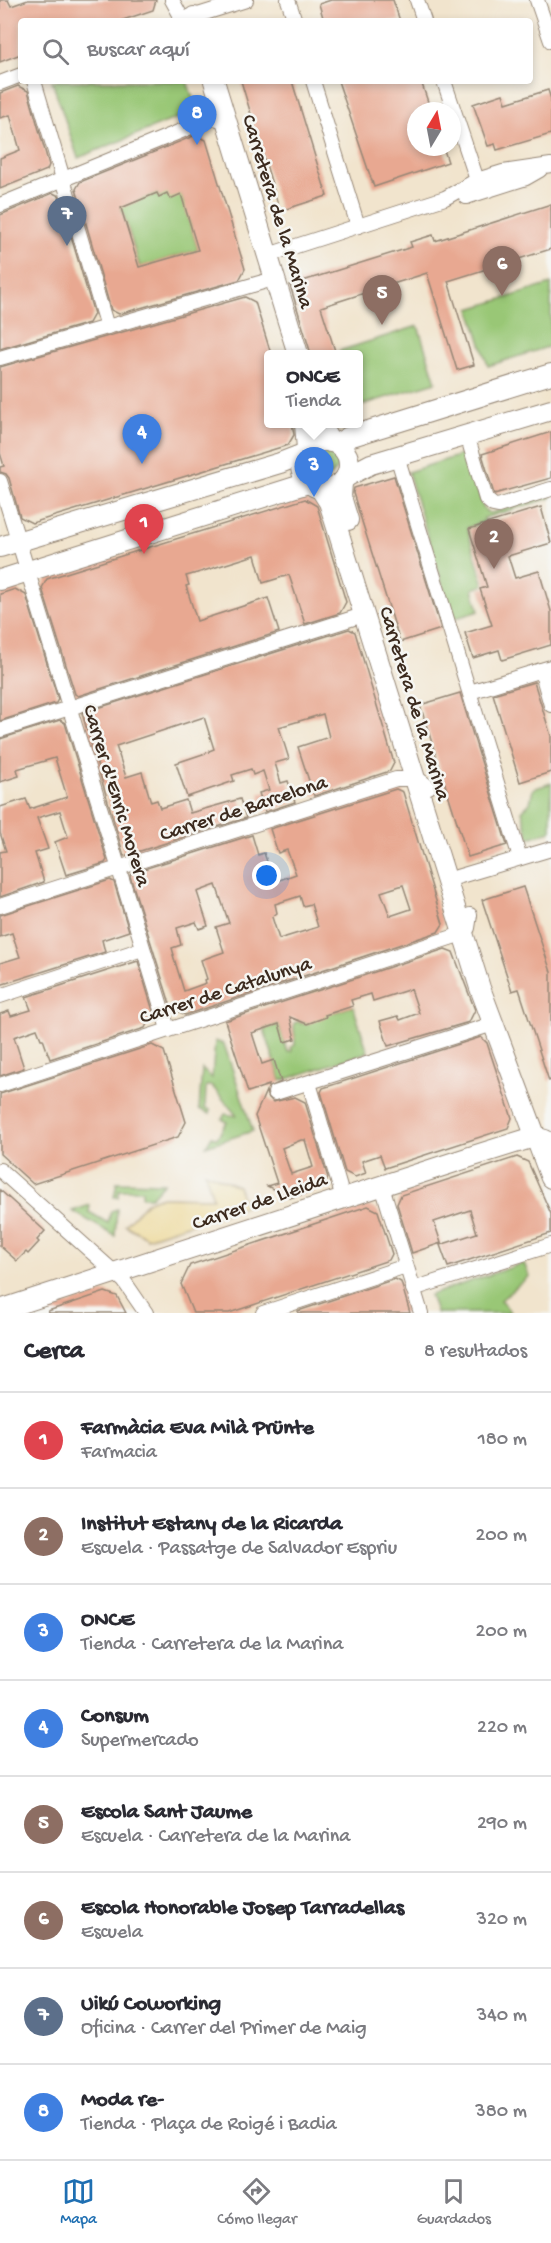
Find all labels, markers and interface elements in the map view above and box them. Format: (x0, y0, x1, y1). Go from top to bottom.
search box (18, 18, 533, 84)
icon: search (39, 35, 72, 68)
text: Buscar aquí (87, 38, 190, 64)
pin: 8 (178, 96, 216, 145)
north arrow (407, 102, 461, 156)
street label: Carretera de la Marina (234, 112, 317, 313)
pin: 7 (48, 196, 86, 246)
pin: 6 (482, 246, 522, 296)
pin: 5 (362, 276, 401, 325)
popup (264, 350, 363, 428)
text: ONCE (286, 365, 339, 391)
text: Tienda (286, 391, 341, 414)
pin: 4 (122, 414, 162, 464)
pin: 3 (294, 448, 334, 497)
pin: 1 (124, 504, 164, 554)
pin: 2 (474, 520, 514, 569)
street label: Carretera de la Marina (371, 604, 454, 805)
street label: Carrer d'Enric Morera (75, 702, 155, 891)
street label: Carrer de Barcelona (157, 771, 332, 849)
your location (252, 861, 281, 890)
street label: Carrer de Catalunya (137, 952, 316, 1032)
street label: Carrer de Lleida (189, 1168, 332, 1238)
text: Cerca (24, 1337, 84, 1368)
text: 8 resultados (424, 1341, 527, 1364)
text: Farmàcia Eva Milà Prünte (81, 1416, 314, 1442)
text: 1 (39, 1429, 48, 1452)
text: 180 m (478, 1429, 527, 1452)
text: Farmacia (81, 1442, 157, 1465)
text: Institut Estany de la Ricarda (81, 1512, 342, 1538)
text: 2 (39, 1525, 48, 1548)
text: 200 m (476, 1525, 527, 1548)
text: Escuela · Passatge de Salvador Espriu (81, 1538, 397, 1561)
text: ONCE (81, 1608, 134, 1634)
text: 3 (38, 1621, 49, 1644)
text: 200 m (476, 1621, 527, 1644)
text: Tienda · Carretera de la Marina (81, 1634, 343, 1657)
text: Consum (81, 1704, 149, 1730)
text: 4 (39, 1717, 48, 1740)
text: 220 m (477, 1717, 527, 1740)
text: Supermercado (81, 1730, 199, 1753)
text: Escola Sant Jaume (81, 1800, 252, 1826)
text: 5 (38, 1813, 49, 1836)
text: 290 m (477, 1813, 527, 1836)
text: Escuela · Carretera de la Marina (81, 1826, 350, 1849)
text: Escola Honorable Josep Tarradellas (81, 1896, 404, 1922)
text: 6 (38, 1909, 49, 1932)
text: 320 m (477, 1909, 527, 1932)
text: Escuela (81, 1922, 143, 1945)
text: Uikú Coworking (81, 1992, 221, 2018)
text: 7 (38, 2005, 49, 2028)
text: 340 m (477, 2005, 527, 2028)
text: Oficina · Carrer del Primer de Maig (81, 2018, 367, 2041)
text: Moda re- (81, 2088, 164, 2114)
text: 8 (38, 2101, 49, 2124)
text: 380 m (475, 2101, 527, 2124)
text: Tienda · Plaça de Roigé i Badia (81, 2114, 337, 2137)
tab: Mapa (60, 2175, 97, 2230)
tab: Cómo llegar (217, 2175, 297, 2230)
tab: Guardados (417, 2175, 491, 2230)

